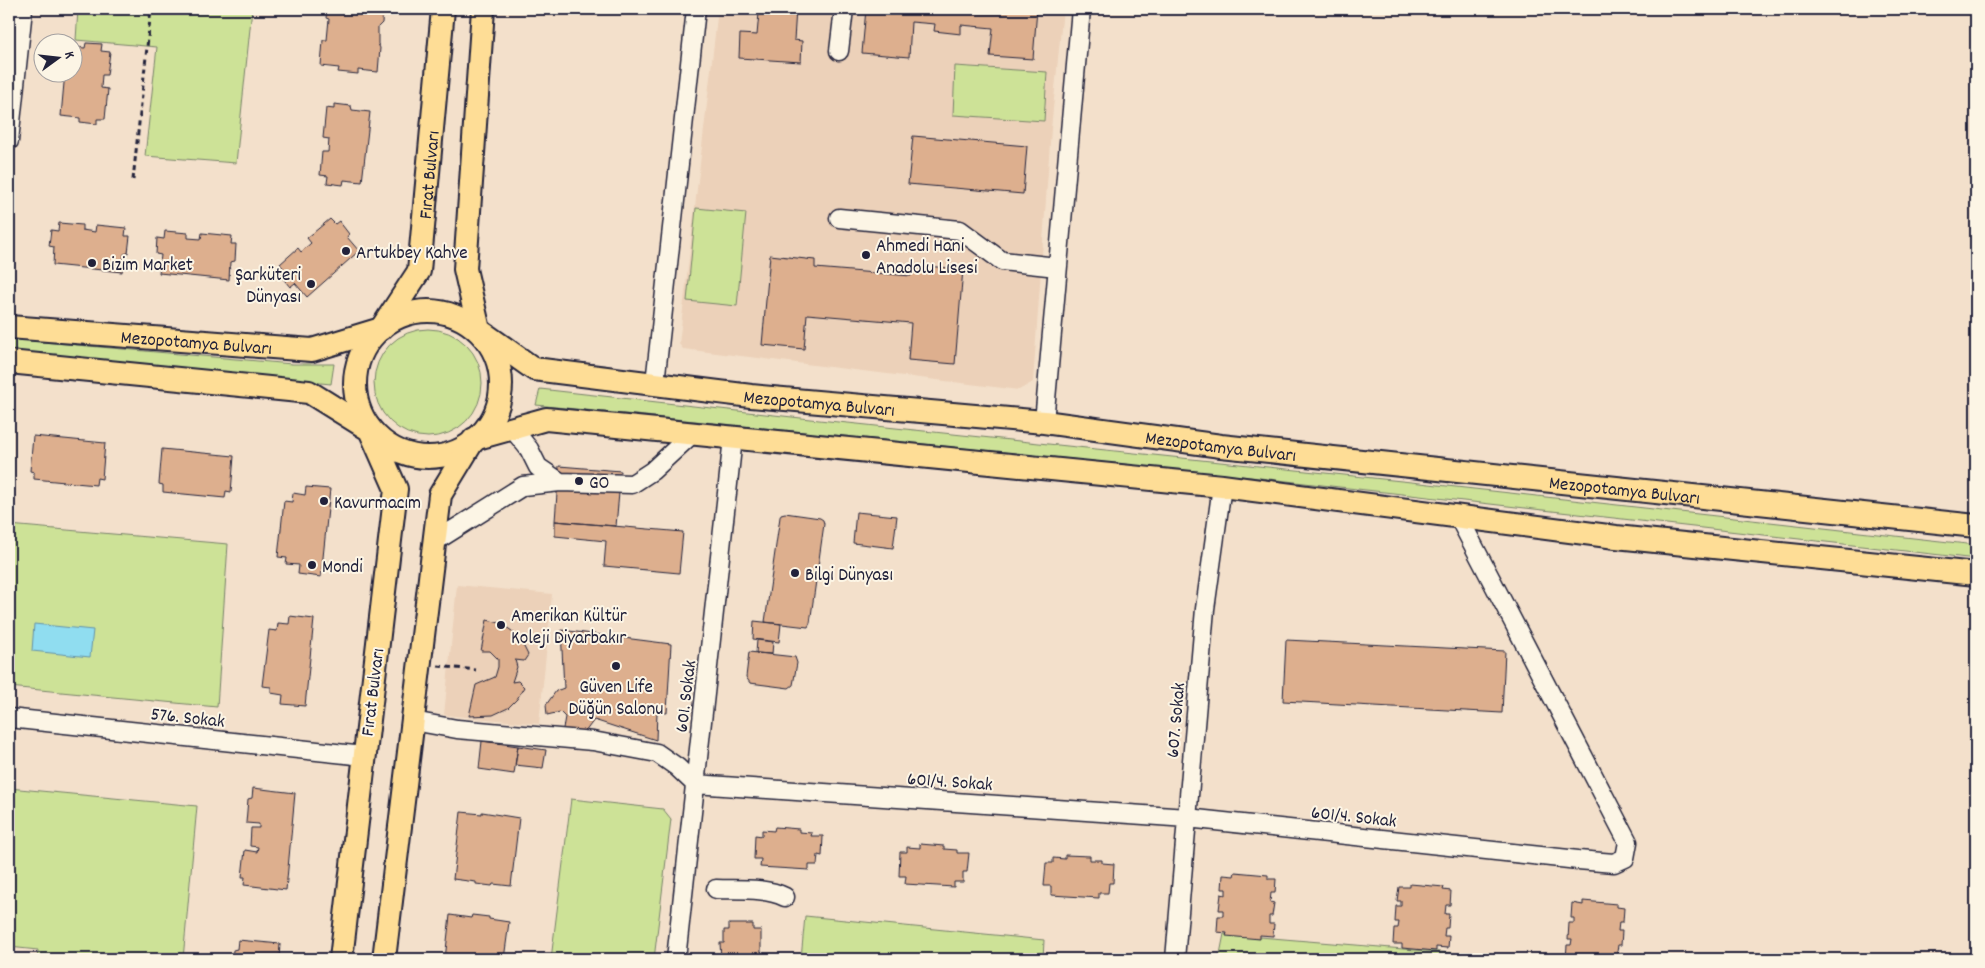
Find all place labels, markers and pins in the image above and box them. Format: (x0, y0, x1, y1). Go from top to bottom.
place label: Ahmedi Hani Anadolu Lisesi (876, 234, 978, 283)
place label: Artukbey Kahve (356, 241, 468, 268)
marker: Artukbey Kahve (340, 245, 352, 257)
marker: Ahmedi Hani Anadolu Lisesi (860, 249, 872, 261)
place label: Bizim Market (102, 253, 193, 280)
marker: Bizim Market (86, 257, 98, 269)
place label: Şarküteri Dünyası (235, 263, 302, 312)
marker: Şarküteri Dünyası (305, 278, 317, 290)
place label: GO (589, 471, 610, 498)
marker: GO (573, 475, 585, 487)
place label: Kavurmacım (334, 491, 421, 518)
marker: Kavurmacım (318, 495, 330, 507)
place label: Mondi (322, 555, 363, 582)
marker: Mondi (306, 559, 318, 571)
place label: Bilgi Dünyası (805, 563, 893, 590)
marker: Bilgi Dünyası (789, 567, 801, 579)
place label: Amerikan Kültür Koleji Diyarbakır (511, 604, 627, 653)
marker: Amerikan Kültür Koleji Diyarbakır (495, 619, 507, 631)
marker: Güven Life Düğün Salonu (610, 660, 622, 672)
place label: Güven Life Düğün Salonu (569, 675, 663, 724)

